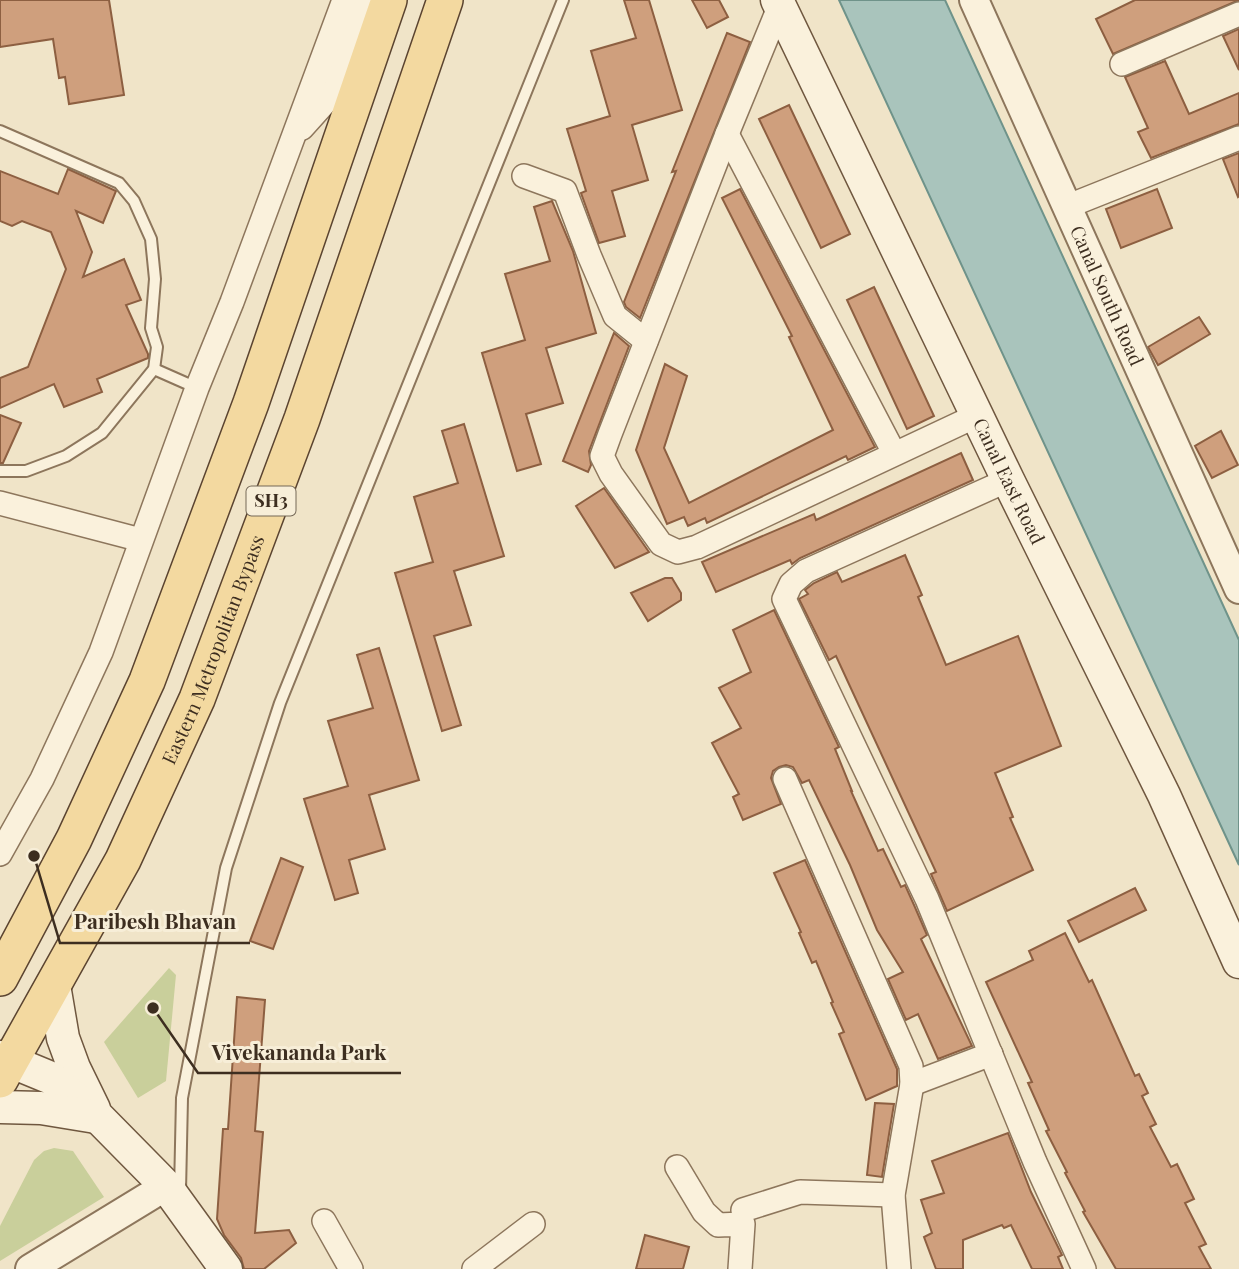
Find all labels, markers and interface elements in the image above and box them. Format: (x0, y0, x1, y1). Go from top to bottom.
street label: Canal South Road (1065, 221, 1151, 369)
street label: Canal East Road (968, 413, 1052, 548)
road number: SH3 (246, 486, 296, 516)
street label: Eastern Metropolitan Bypass (155, 531, 269, 768)
callout: Paribesh Bhavan (60, 901, 250, 943)
text: Paribesh Bhavan (74, 906, 236, 934)
callout: Vivekananda Park (198, 1031, 401, 1073)
text: Vivekananda Park (211, 1037, 387, 1065)

